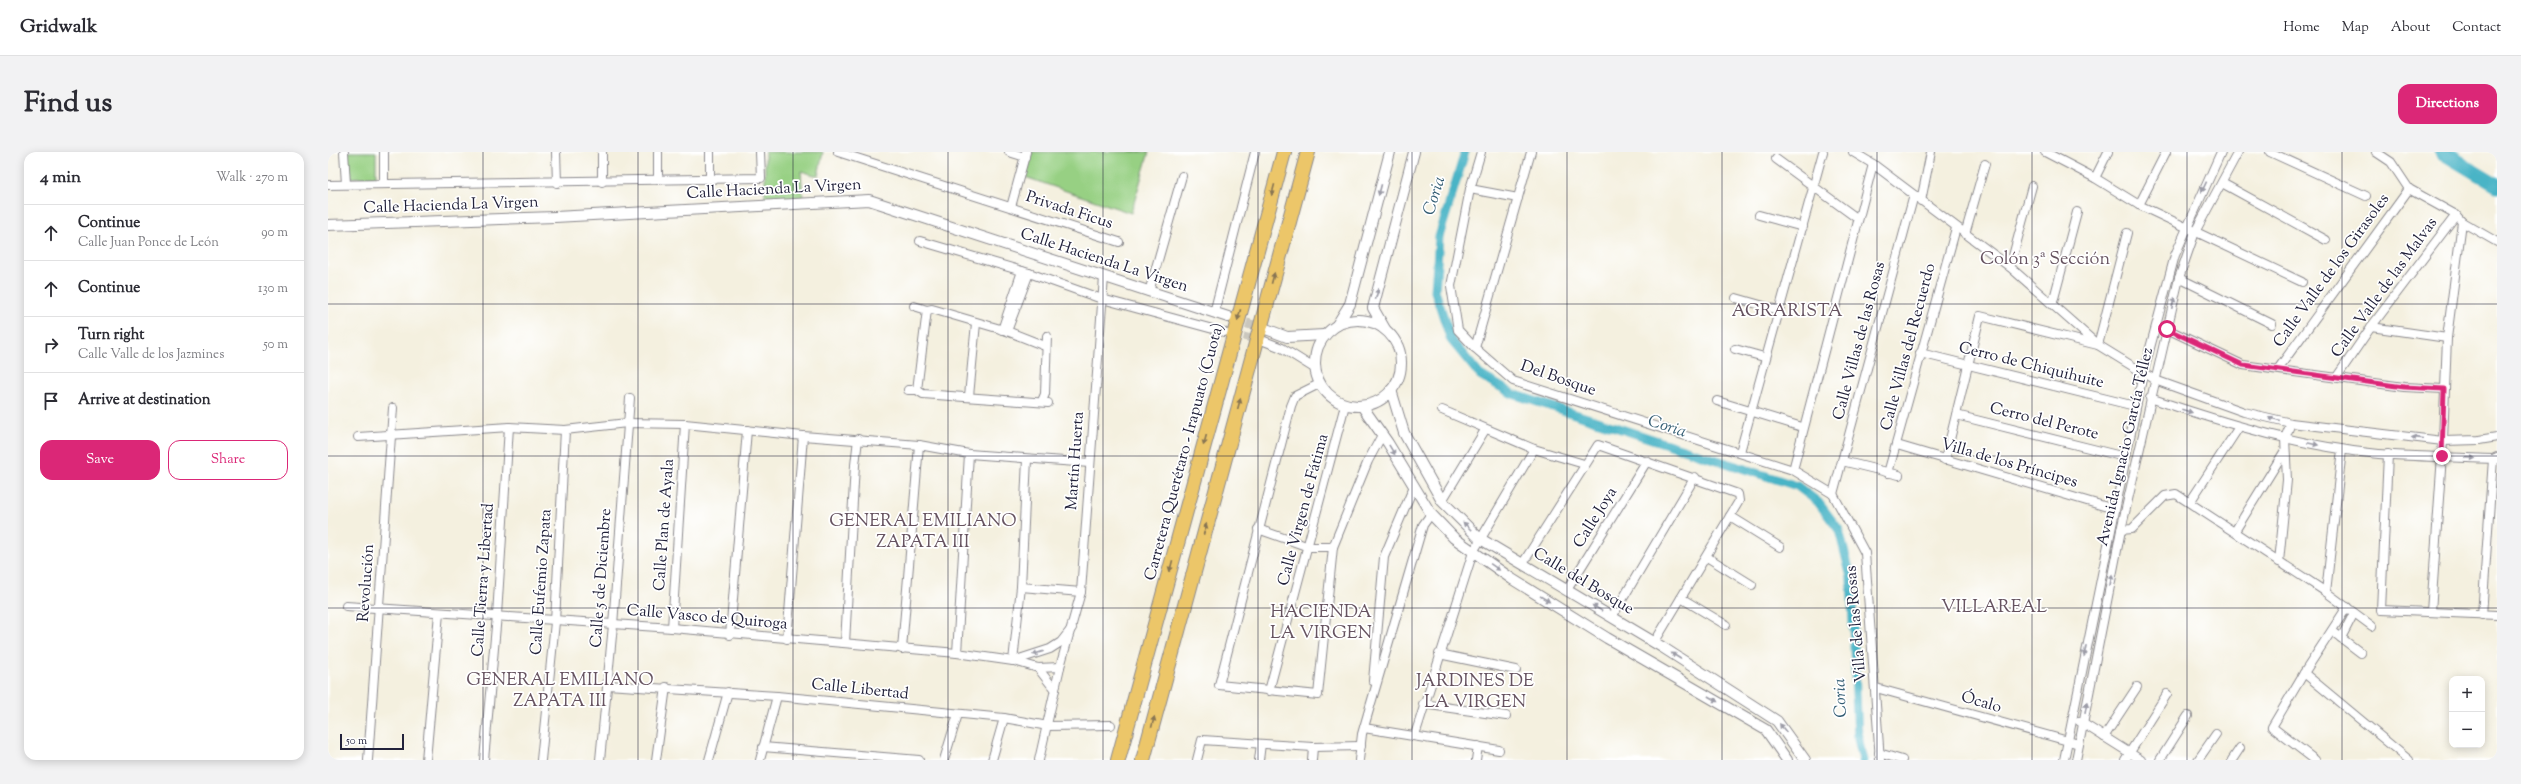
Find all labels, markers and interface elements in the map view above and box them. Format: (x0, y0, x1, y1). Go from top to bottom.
text: Gridwalk (20, 14, 97, 41)
text: Home (2283, 18, 2320, 38)
text: Map (2342, 18, 2369, 38)
text: About (2391, 18, 2430, 38)
text: Contact (2452, 18, 2501, 38)
text: Find us (24, 84, 112, 124)
button: Directions (2398, 84, 2497, 124)
text: 4 min (40, 166, 81, 190)
text: Walk · 270 m (216, 169, 288, 187)
street label: Calle Hacienda La Virgen (686, 174, 863, 206)
water label: Coria (1418, 174, 1452, 218)
one-way arrow (2201, 182, 2207, 193)
one-way arrow (1270, 183, 1276, 196)
one-way arrow (1377, 184, 1383, 196)
street label: Privada Ficus (1022, 186, 1116, 236)
street label: Calle Valle de los Girasoles (2268, 189, 2396, 353)
street label: Calle Hacienda La Virgen (363, 191, 540, 221)
text: Continue (78, 213, 140, 234)
street label: Calle Valle de las Malvas (2326, 213, 2444, 363)
icon: ahead (40, 222, 62, 244)
street label: Calle Hacienda La Virgen (1017, 223, 1191, 299)
text: 90 m (261, 224, 288, 242)
text: Calle Juan Ponce de León (78, 234, 219, 252)
district label: Colón 3ª Sección (1980, 247, 2110, 273)
street label: Calle Villas de las Rosas (1828, 259, 1892, 423)
street label: Calle Villas del Recuerdo (1876, 261, 1942, 433)
one-way arrow (1271, 272, 1277, 285)
icon: ahead (40, 278, 62, 300)
text: Continue (78, 278, 140, 299)
text: 130 m (258, 280, 288, 298)
one-way arrow (1374, 287, 1380, 299)
one-way arrow (2170, 297, 2176, 309)
district label: AGRARISTA (1731, 299, 1843, 325)
one-way arrow (1236, 309, 1242, 321)
route start (2158, 320, 2176, 338)
street label: Carretera Querétaro - Irapuato (Cuota) (1140, 321, 1230, 583)
text: Turn right (78, 325, 144, 346)
icon: right (40, 334, 62, 356)
text: 50 m (263, 336, 288, 354)
street label: Cerro de Chiquihuite (1956, 337, 2106, 395)
street label: Avenida Ignacio García Téllez (2092, 345, 2160, 549)
text: Calle Valle de los Jazmines (78, 346, 224, 364)
street label: Del Bosque (1517, 355, 1599, 403)
icon: arrive (40, 390, 62, 412)
text: Arrive at destination (78, 390, 211, 411)
street label: Cerro del Perote (1987, 397, 2101, 447)
one-way arrow (1237, 398, 1243, 410)
one-way arrow (2181, 408, 2193, 414)
street label: Martín Huerta (1061, 410, 1091, 511)
water label: Coria (1645, 410, 1690, 445)
one-way arrow (2268, 416, 2280, 422)
street label: Calle Virgen de Fátima (1273, 431, 1336, 588)
street label: Villa de los Príncipes (1938, 433, 2080, 495)
one-way arrow (1202, 435, 1208, 447)
one-way arrow (2411, 435, 2423, 441)
button: Save (40, 440, 160, 480)
button: Share (168, 440, 288, 480)
one-way arrow (2307, 441, 2319, 447)
one-way arrow (1389, 444, 1396, 456)
route end (2433, 447, 2451, 465)
one-way arrow (2464, 454, 2476, 461)
street label: Calle Plan de Ayala (649, 458, 681, 592)
street label: Calle Joya (1568, 483, 1624, 553)
street label: Calle Tierra y Libertad (467, 502, 501, 658)
street label: Calle 5 de Diciembre (586, 507, 618, 649)
street label: Calle Eufemio Zapata (525, 508, 559, 656)
district label: GENERAL EMILIANO ZAPATA III (829, 509, 1017, 556)
one-way arrow (1462, 521, 1472, 531)
one-way arrow (1203, 523, 1209, 536)
street label: Revolución (353, 543, 381, 623)
street label: Calle del Bosque (1528, 543, 1638, 621)
one-way arrow (1168, 560, 1174, 572)
one-way arrow (1489, 563, 1500, 571)
street label: Villa de las Rosas (1840, 565, 1874, 683)
one-way arrow (2108, 574, 2114, 587)
district label: VILLAREAL (1941, 595, 2047, 621)
one-way arrow (1539, 596, 1551, 603)
street label: Calle Vasco de Quiroga (626, 600, 789, 637)
district label: HACIENDA LA VIRGEN (1270, 600, 1372, 647)
one-way arrow (1592, 604, 1602, 612)
one-way arrow (2082, 645, 2088, 657)
one-way arrow (1032, 650, 1044, 656)
one-way arrow (1670, 652, 1681, 660)
district label: GENERAL EMILIANO ZAPATA III (466, 668, 654, 715)
district label: JARDINES DE LA VIRGEN (1415, 669, 1534, 716)
street label: Calle Libertad (810, 673, 910, 707)
map controls (2449, 676, 2485, 748)
button: + (2449, 676, 2485, 712)
water label: Coria (1828, 678, 1854, 718)
street label: Ócalo (1958, 685, 2005, 720)
one-way arrow (1707, 696, 1719, 703)
one-way arrow (2083, 702, 2089, 714)
button: − (2449, 712, 2485, 748)
one-way arrow (1150, 716, 1156, 728)
one-way arrow (1778, 723, 1787, 734)
scale bar (340, 732, 404, 751)
text: 50 m (346, 733, 367, 749)

